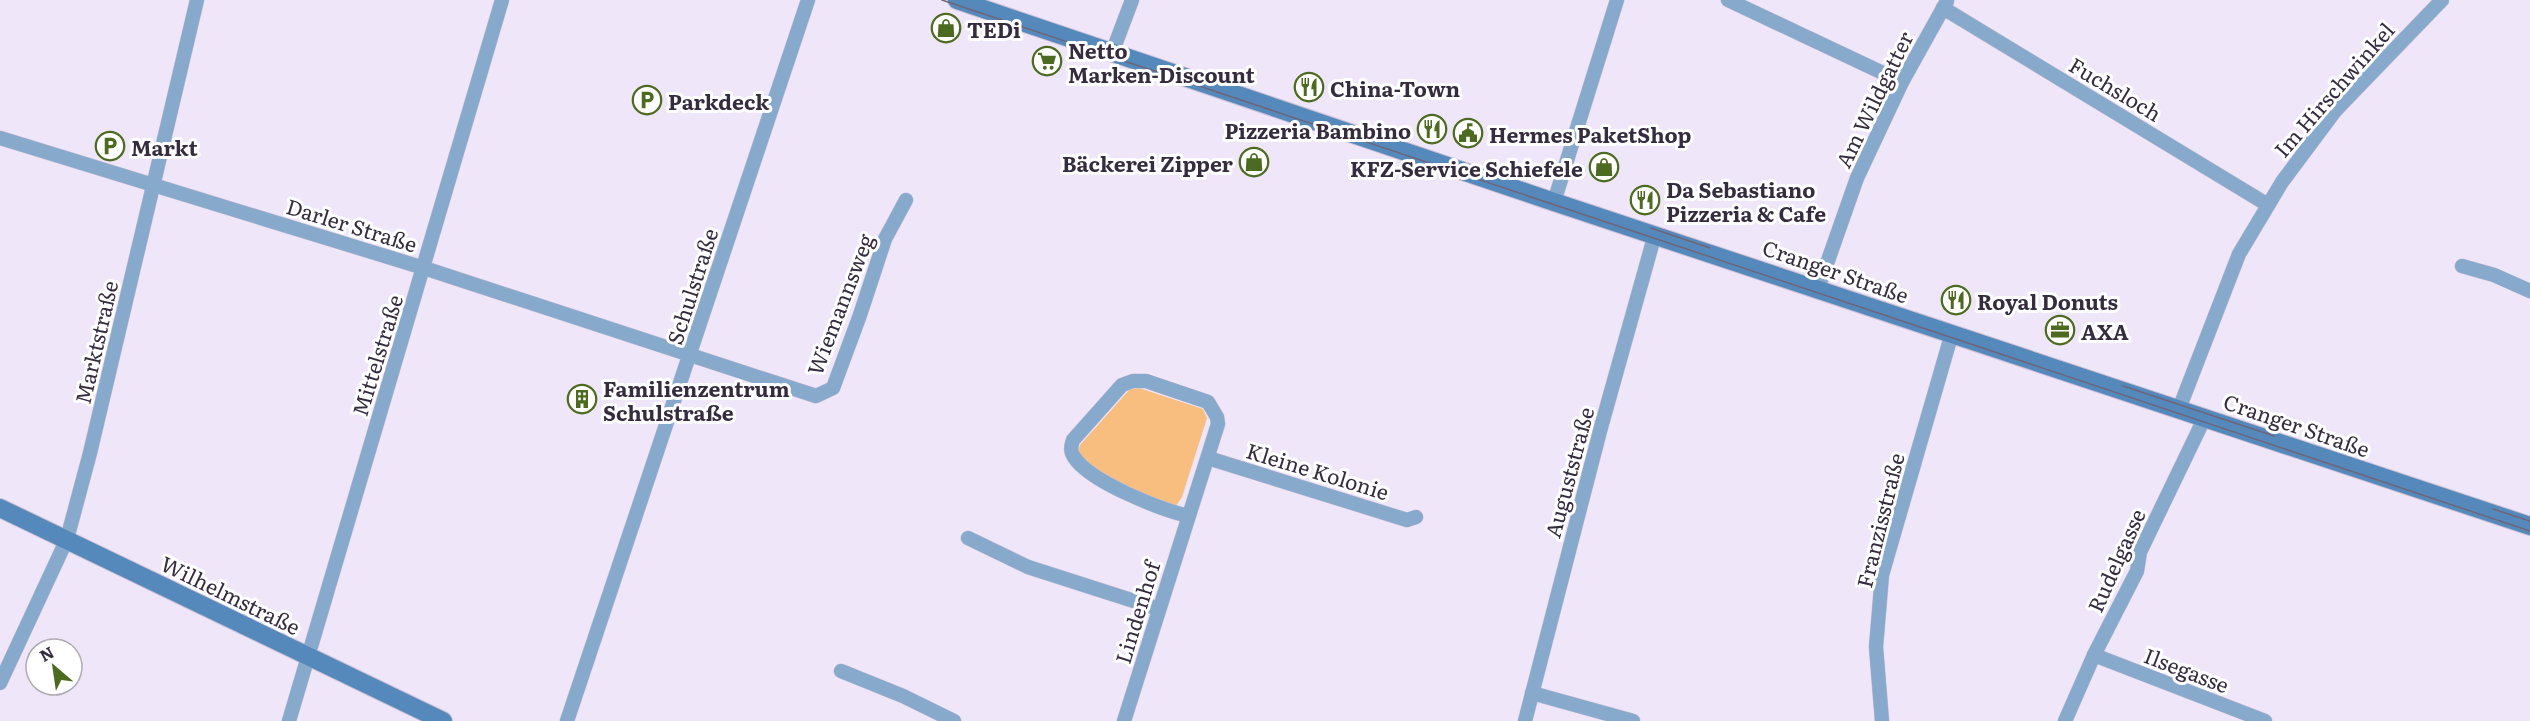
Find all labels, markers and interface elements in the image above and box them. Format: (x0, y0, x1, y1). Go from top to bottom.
shop icon: TEDi (930, 12, 962, 44)
place label: TEDi (967, 13, 1021, 44)
street label: Im Hirschwinkel (2266, 15, 2400, 163)
street label: Am Wildgatter (1827, 25, 1919, 173)
place label: Netto Marken-Discount (1068, 34, 1256, 89)
supermarket icon: Netto Marken-Discount (1031, 45, 1063, 77)
street label: Fuchsloch (2064, 48, 2168, 128)
restaurant icon: China-Town (1293, 71, 1325, 103)
place label: China-Town (1330, 72, 1461, 103)
parking icon: Parkdeck (631, 84, 663, 116)
place label: Parkdeck (668, 85, 770, 116)
restaurant icon: Pizzeria Bambino (1416, 113, 1448, 145)
place label: Pizzeria Bambino (1225, 114, 1411, 145)
public building icon: Hermes PaketShop (1452, 117, 1484, 149)
place label: Hermes PaketShop (1489, 118, 1691, 149)
parking icon: Markt (94, 130, 126, 162)
place label: Markt (131, 131, 198, 162)
shop icon: Bäckerei Zipper (1238, 146, 1270, 178)
place label: Bäckerei Zipper (1062, 147, 1234, 178)
shop icon: KFZ-Service Schiefele (1588, 151, 1620, 183)
place label: KFZ-Service Schiefele (1350, 152, 1583, 183)
place label: Da Sebastiano Pizzeria & Cafe (1666, 173, 1826, 228)
restaurant icon: Da Sebastiano Pizzeria & Cafe (1629, 184, 1661, 216)
street label: Darler Straße (283, 189, 421, 259)
street label: Schulstraße (658, 224, 724, 348)
street label: Wiemannsweg (798, 229, 880, 379)
street label: Cranger Straße (1759, 231, 1913, 310)
street label: Marktstraße (66, 277, 124, 407)
restaurant icon: Royal Donuts (1940, 284, 1972, 316)
place label: Royal Donuts (1977, 285, 2118, 316)
street label: Mittelstraße (343, 290, 409, 420)
office icon: AXA (2044, 314, 2076, 346)
place label: AXA (2081, 315, 2129, 346)
place label: Familienzentrum Schulstraße (603, 372, 790, 427)
building icon: Familienzentrum Schulstraße (566, 383, 598, 415)
street label: Cranger Straße (2220, 385, 2374, 464)
street label: Auguststraße (1536, 403, 1600, 541)
street label: Kleine Kolonie (1243, 434, 1393, 506)
street label: Franzisstraße (1847, 449, 1911, 591)
street label: Rudelgasse (2078, 503, 2152, 617)
street label: Wilhelmstraße (156, 547, 306, 641)
street label: Lindenhof (1106, 555, 1167, 667)
north arrow (24, 637, 84, 697)
text: N (35, 639, 58, 667)
street label: Ilsegasse (2140, 639, 2234, 699)

